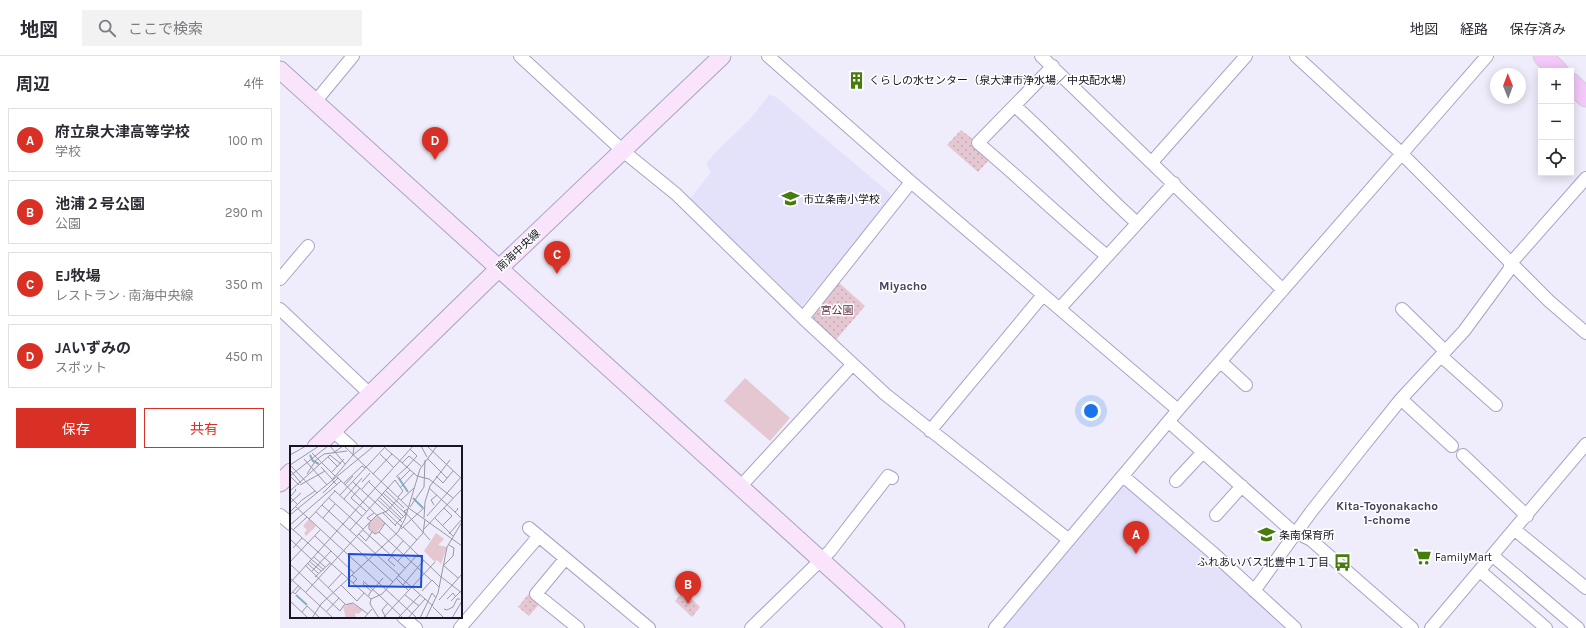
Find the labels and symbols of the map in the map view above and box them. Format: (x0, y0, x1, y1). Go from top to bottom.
north arrow (1490, 68, 1526, 104)
building icon: くらしの水センター（泉大津市浄水場／中央配水場） (846, 70, 866, 90)
place label: くらしの水センター（泉大津市浄水場／中央配水場） (869, 74, 1133, 87)
pin: D (422, 127, 448, 160)
school or university icon: 市立条南小学校 (780, 189, 800, 209)
place label: 市立条南小学校 (803, 193, 880, 206)
street label: 南海中央線 (494, 227, 543, 274)
pin: C (544, 241, 570, 274)
district label: Miyacho (879, 279, 927, 293)
park label: 宮公園 (821, 304, 854, 317)
your location (1081, 401, 1101, 421)
inset map (290, 446, 462, 618)
district label: Kita-Toyonakacho 1-chome (1336, 499, 1438, 527)
pin: A (1123, 521, 1149, 554)
school or university icon: 条南保育所 (1256, 525, 1276, 545)
place label: 条南保育所 (1279, 529, 1335, 542)
supermarket icon: FamilyMart (1412, 547, 1432, 567)
place label: FamilyMart (1435, 551, 1492, 564)
bus stop icon: ふれあいバス北豊中１丁目 (1332, 552, 1352, 572)
place label: ふれあいバス北豊中１丁目 (1197, 556, 1329, 569)
pin: B (675, 571, 701, 604)

